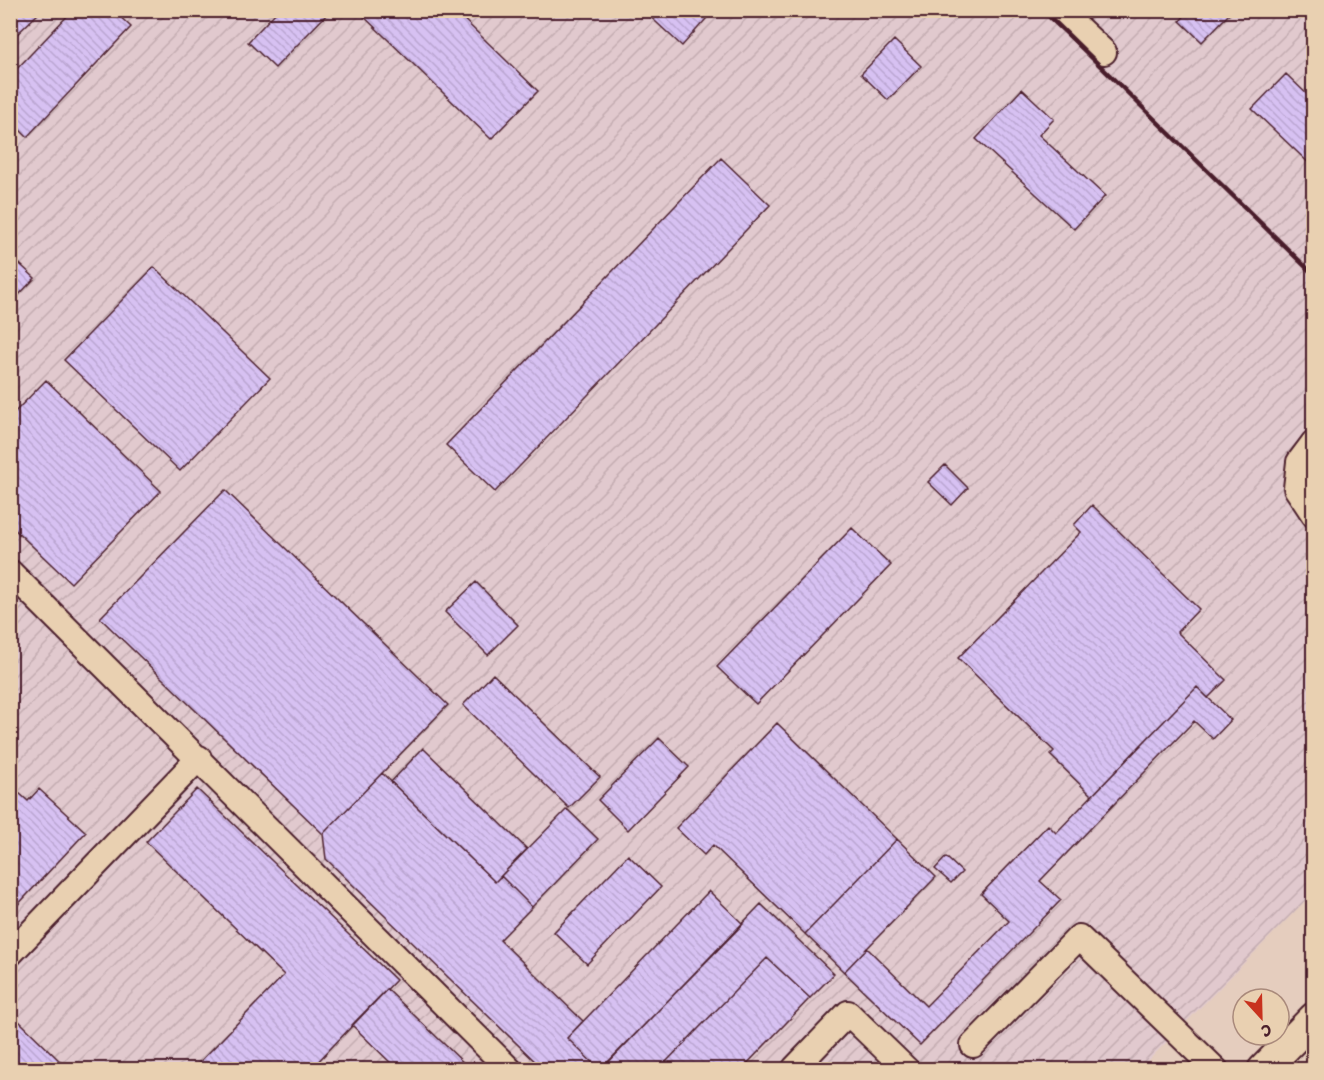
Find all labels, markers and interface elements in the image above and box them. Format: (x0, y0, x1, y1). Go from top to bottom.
north arrow (1231, 987, 1291, 1047)
text: С (1258, 1019, 1275, 1042)

